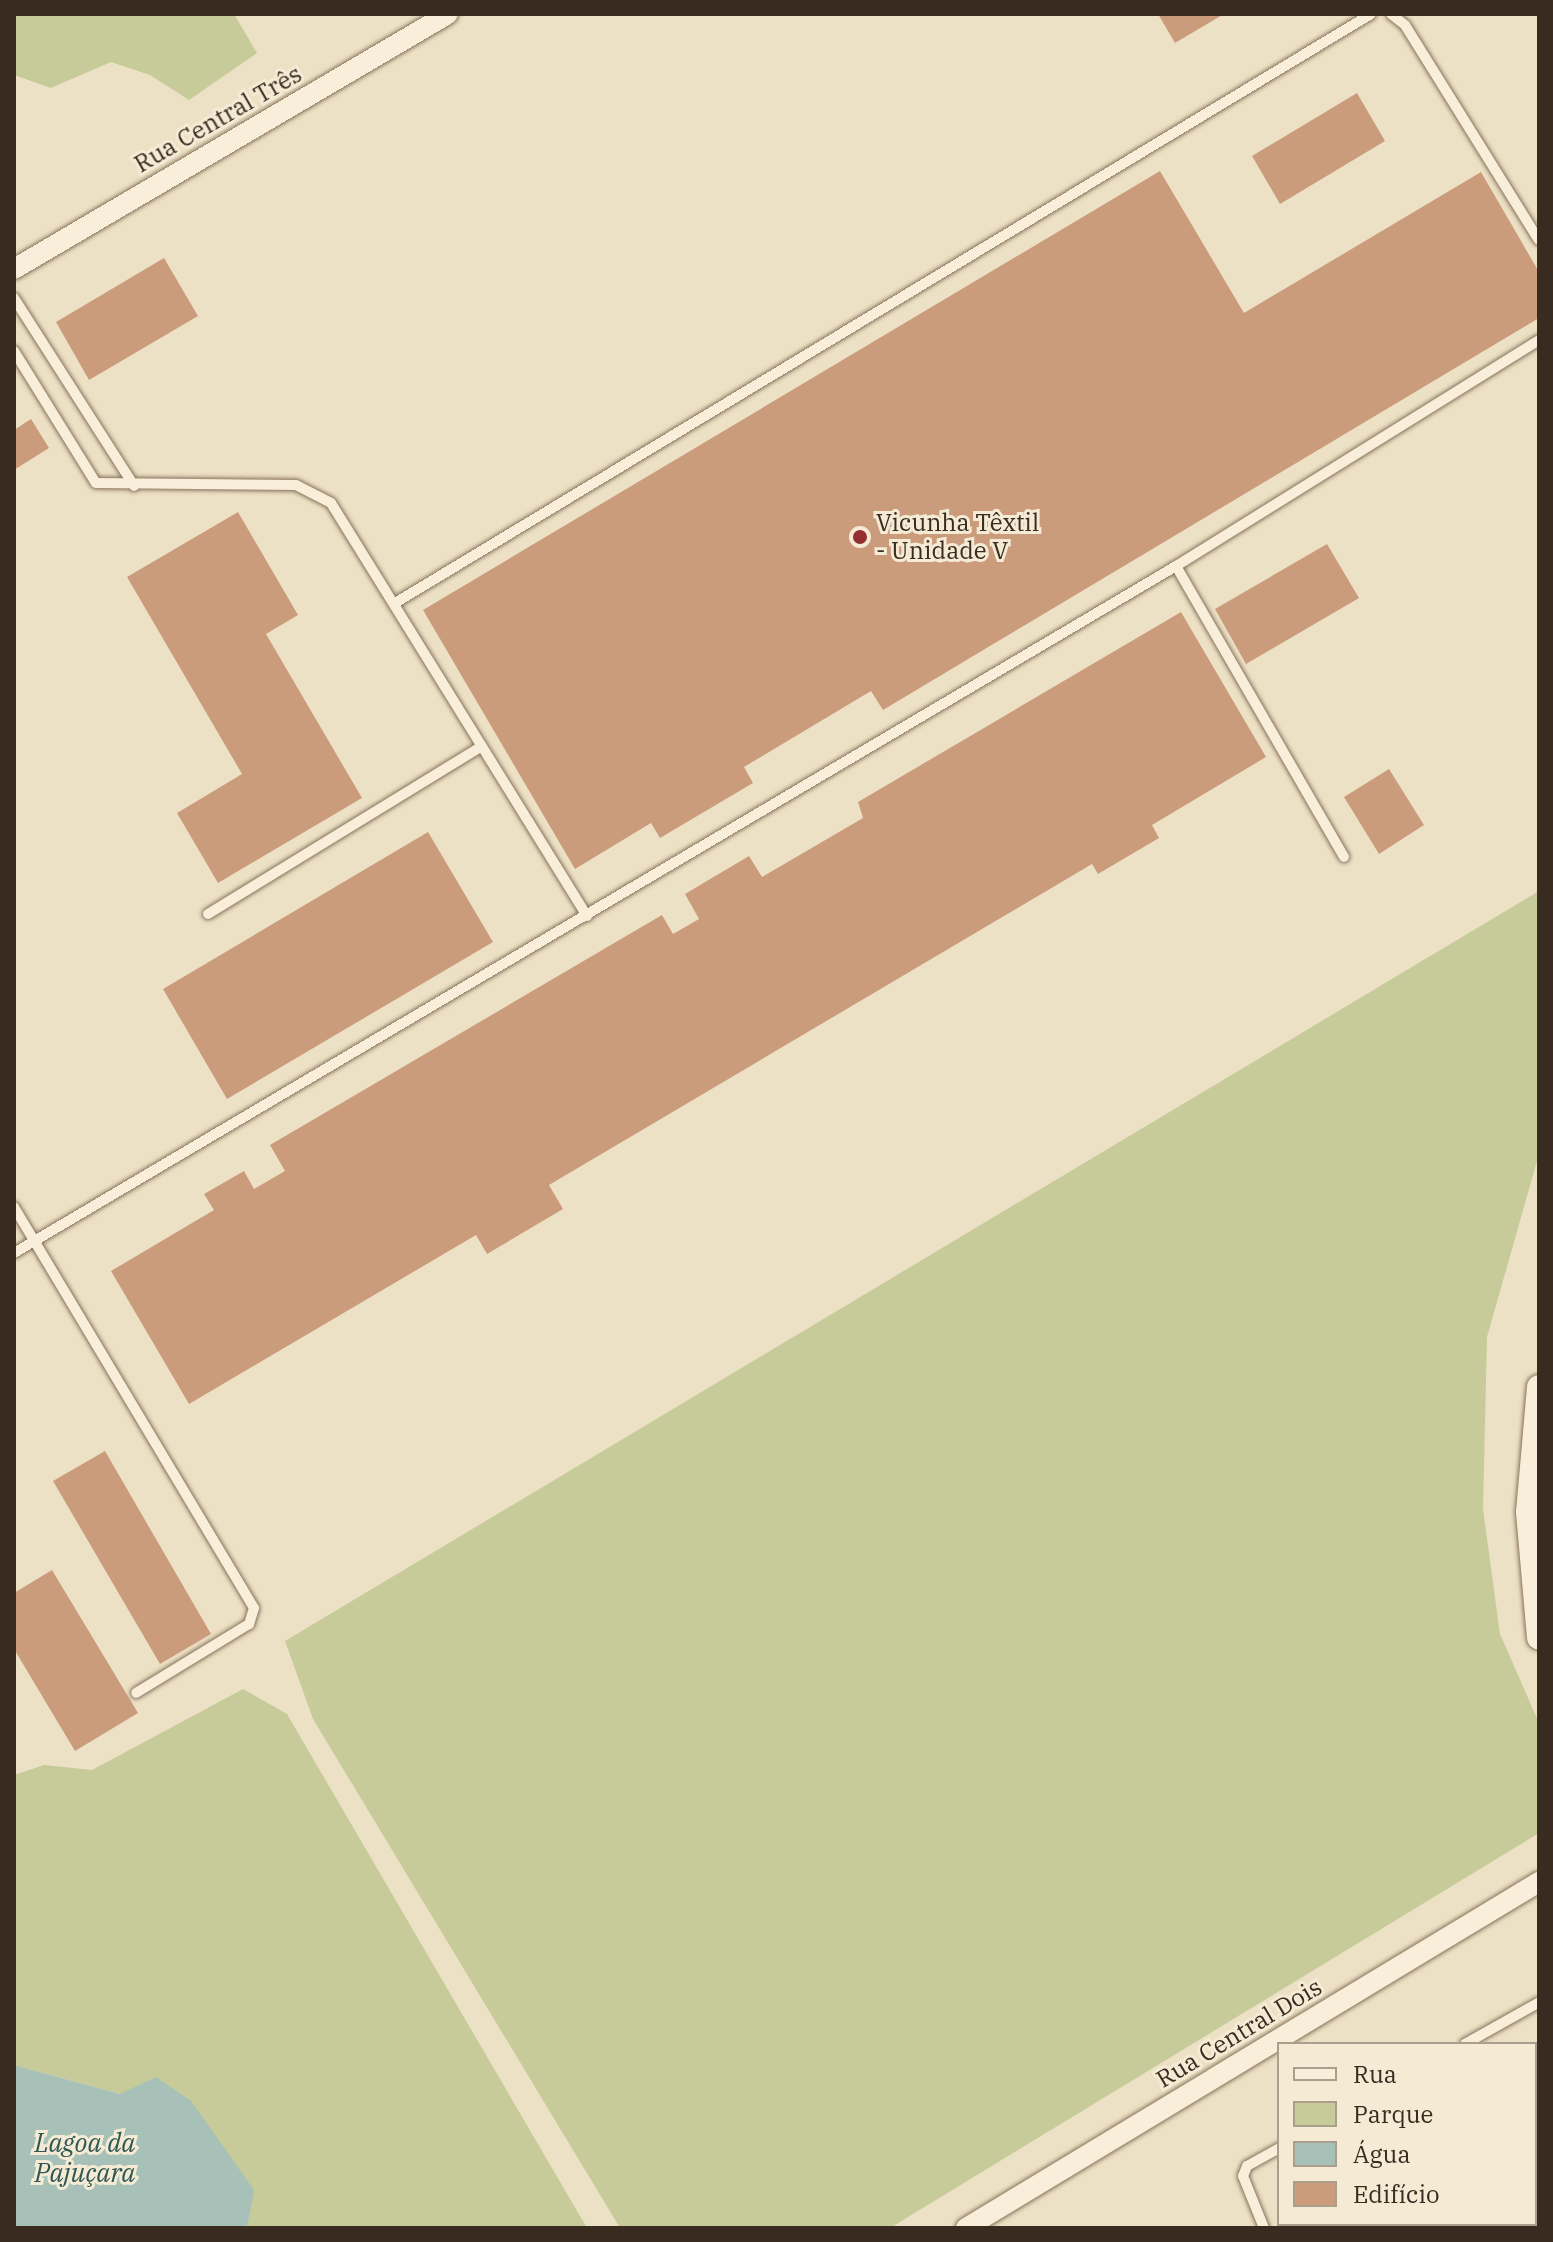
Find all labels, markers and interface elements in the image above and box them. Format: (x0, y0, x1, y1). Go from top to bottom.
street label: Rua Central Três (129, 59, 307, 179)
place label: Vicunha Têxtil - Unidade V (876, 509, 1039, 565)
marker: Vicunha Têxtil - Unidade V (851, 528, 869, 546)
street label: Rua Central Dois (1151, 1972, 1327, 2094)
legend (1277, 2042, 1537, 2226)
text: Rua (1353, 2058, 1397, 2090)
text: Parque (1353, 2098, 1433, 2130)
water label: Lagoa da Pajuçara (35, 2127, 135, 2188)
text: Água (1353, 2138, 1410, 2170)
text: Edifício (1353, 2178, 1440, 2210)

